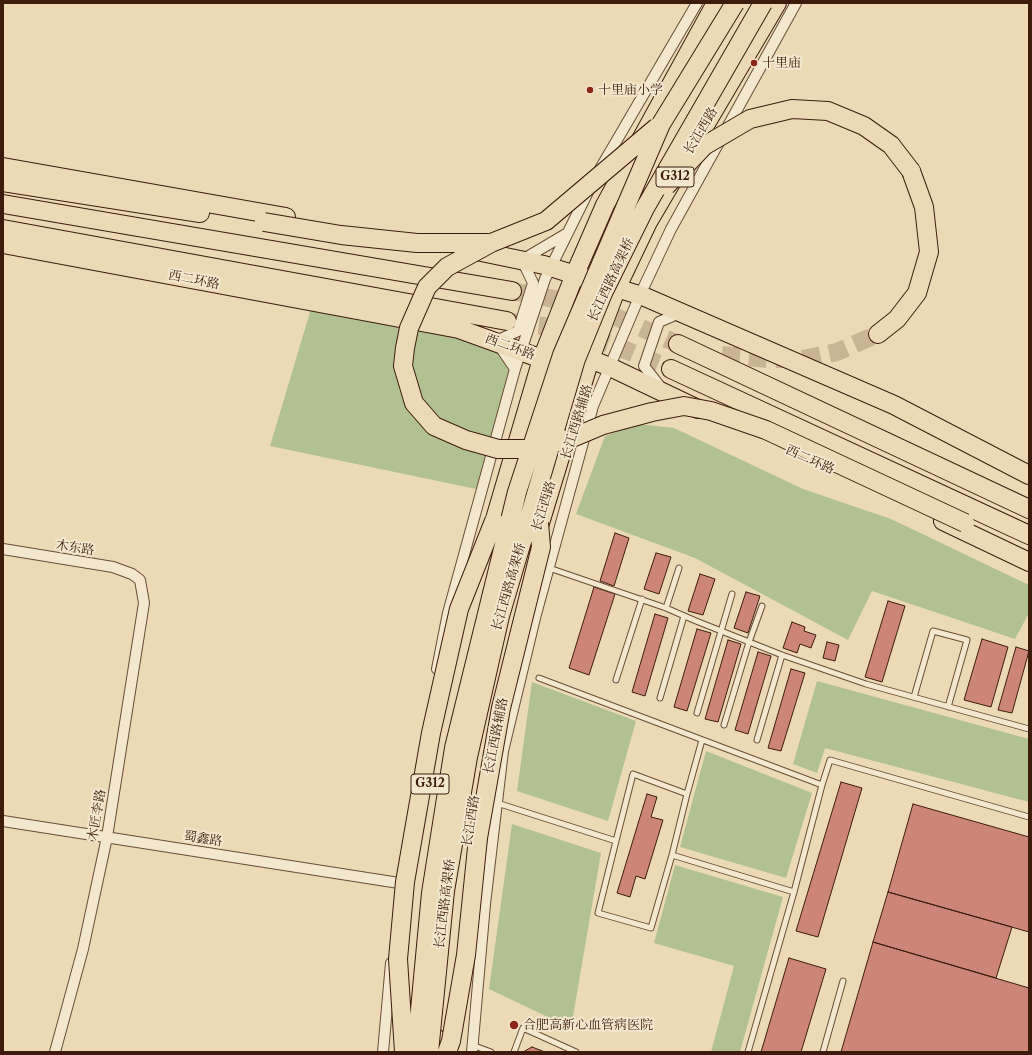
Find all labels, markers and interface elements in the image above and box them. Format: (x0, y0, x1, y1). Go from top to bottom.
place label: 十里庙 (762, 55, 801, 71)
marker: 十里庙 (749, 58, 759, 68)
place label: 十里庙小学 (598, 82, 663, 98)
marker: 十里庙小学 (585, 85, 595, 95)
street label: 长江西路 (681, 105, 721, 157)
road number: G312 (656, 167, 694, 187)
street label: 长江西路高架桥 (585, 235, 637, 325)
street label: 西二环路 (167, 267, 221, 293)
street label: 西二环路 (483, 331, 537, 363)
street label: 长江西路辅路 (558, 382, 596, 462)
street label: 西二环路 (783, 442, 837, 478)
street label: 长江西路 (529, 479, 559, 533)
street label: 木东路 (55, 537, 95, 559)
street label: 长江西路高架桥 (489, 541, 529, 633)
street label: 长江西路辅路 (481, 696, 511, 776)
road number: G312 (411, 774, 449, 794)
street label: 木匠李路 (85, 788, 109, 842)
street label: 长江西路 (459, 794, 483, 848)
street label: 蜀鑫路 (183, 828, 223, 850)
street label: 长江西路高架桥 (432, 858, 458, 950)
place label: 合肥高新心血管病医院 (523, 1017, 653, 1033)
marker: 合肥高新心血管病医院 (508, 1019, 520, 1031)

